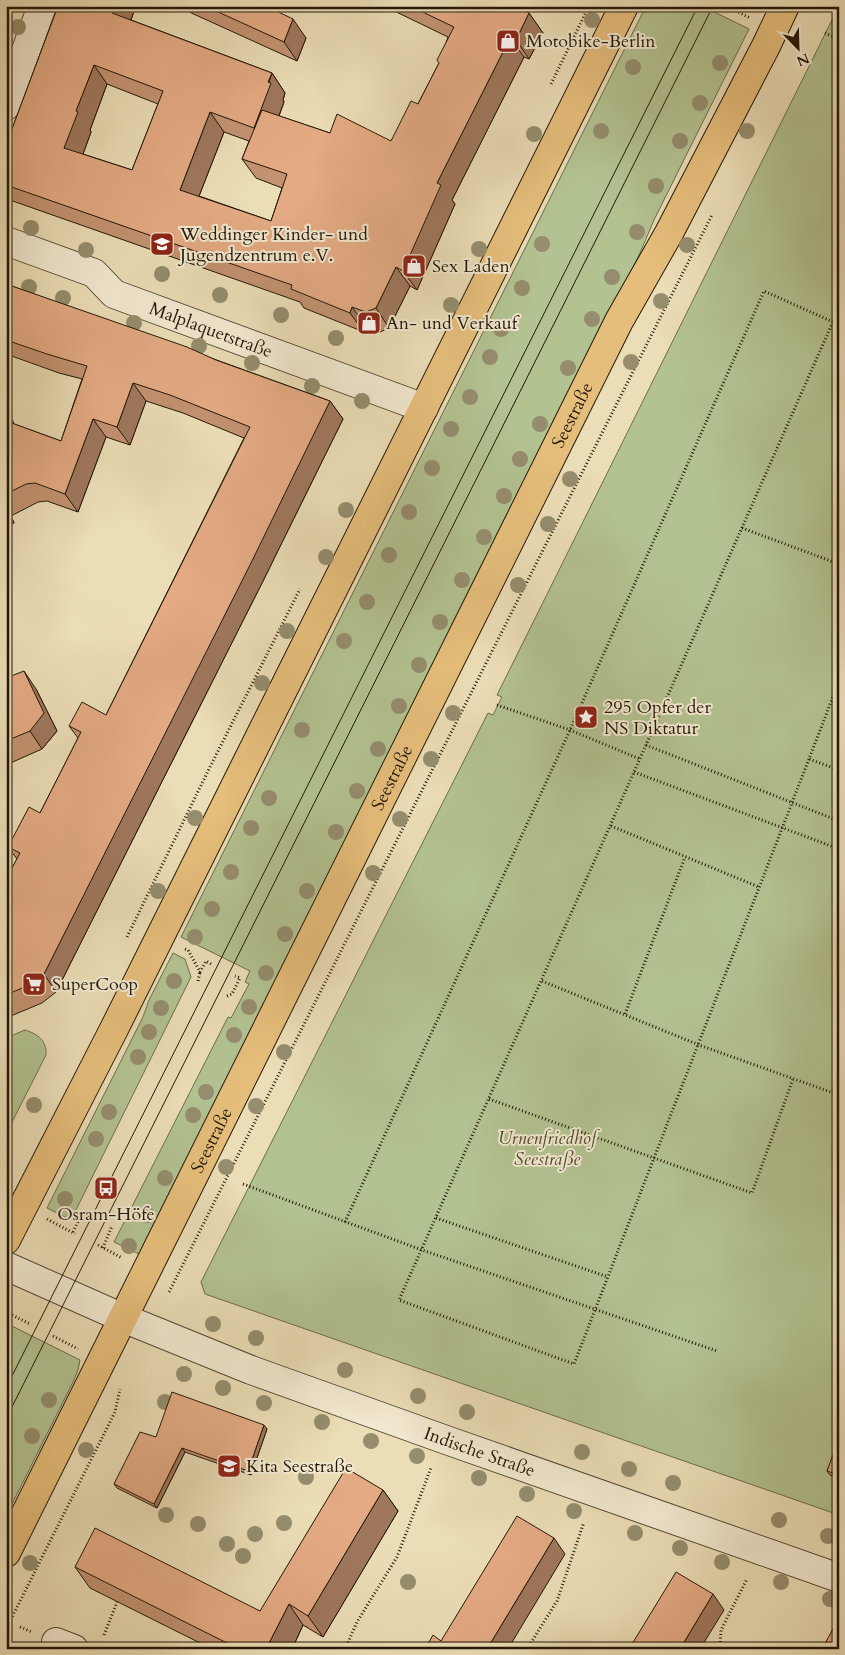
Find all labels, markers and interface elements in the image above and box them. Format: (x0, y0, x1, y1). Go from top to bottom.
north arrow (772, 22, 822, 72)
shop icon: Motobike-Berlin (495, 28, 521, 54)
place label: Motobike-Berlin (526, 29, 656, 54)
text: N (794, 48, 812, 71)
place label: Weddinger Kinder- und Jugendzentrum e.V. (177, 222, 368, 268)
school or university icon: Weddinger Kinder- und Jugendzentrum e.V. (149, 231, 175, 257)
shop icon: Sex Laden (401, 253, 427, 279)
place label: Sex Laden (432, 254, 510, 279)
street label: Malplaquetstraße (146, 296, 276, 364)
shop icon: An- und Verkauf (356, 310, 382, 336)
place label: An- und Verkauf (386, 311, 521, 336)
street label: Seestraße (545, 378, 599, 452)
place label: 295 Opfer der NS Diktatur (604, 695, 711, 741)
place icon: 295 Opfer der NS Diktatur (573, 704, 599, 730)
street label: Seestraße (365, 741, 419, 815)
supermarket icon: SuperCoop (21, 971, 47, 997)
place label: SuperCoop (52, 972, 138, 997)
street label: Seestraße (184, 1103, 238, 1177)
park label: Urnenfriedhof Seestraße (498, 1126, 600, 1172)
bus stop icon: Osram-Höfe (93, 1175, 119, 1201)
place label: Osram-Höfe (57, 1202, 155, 1227)
street label: Indische Straße (421, 1421, 539, 1483)
school or university icon: Kita Seestraße (216, 1453, 242, 1479)
place label: Kita Seestraße (246, 1454, 353, 1479)

